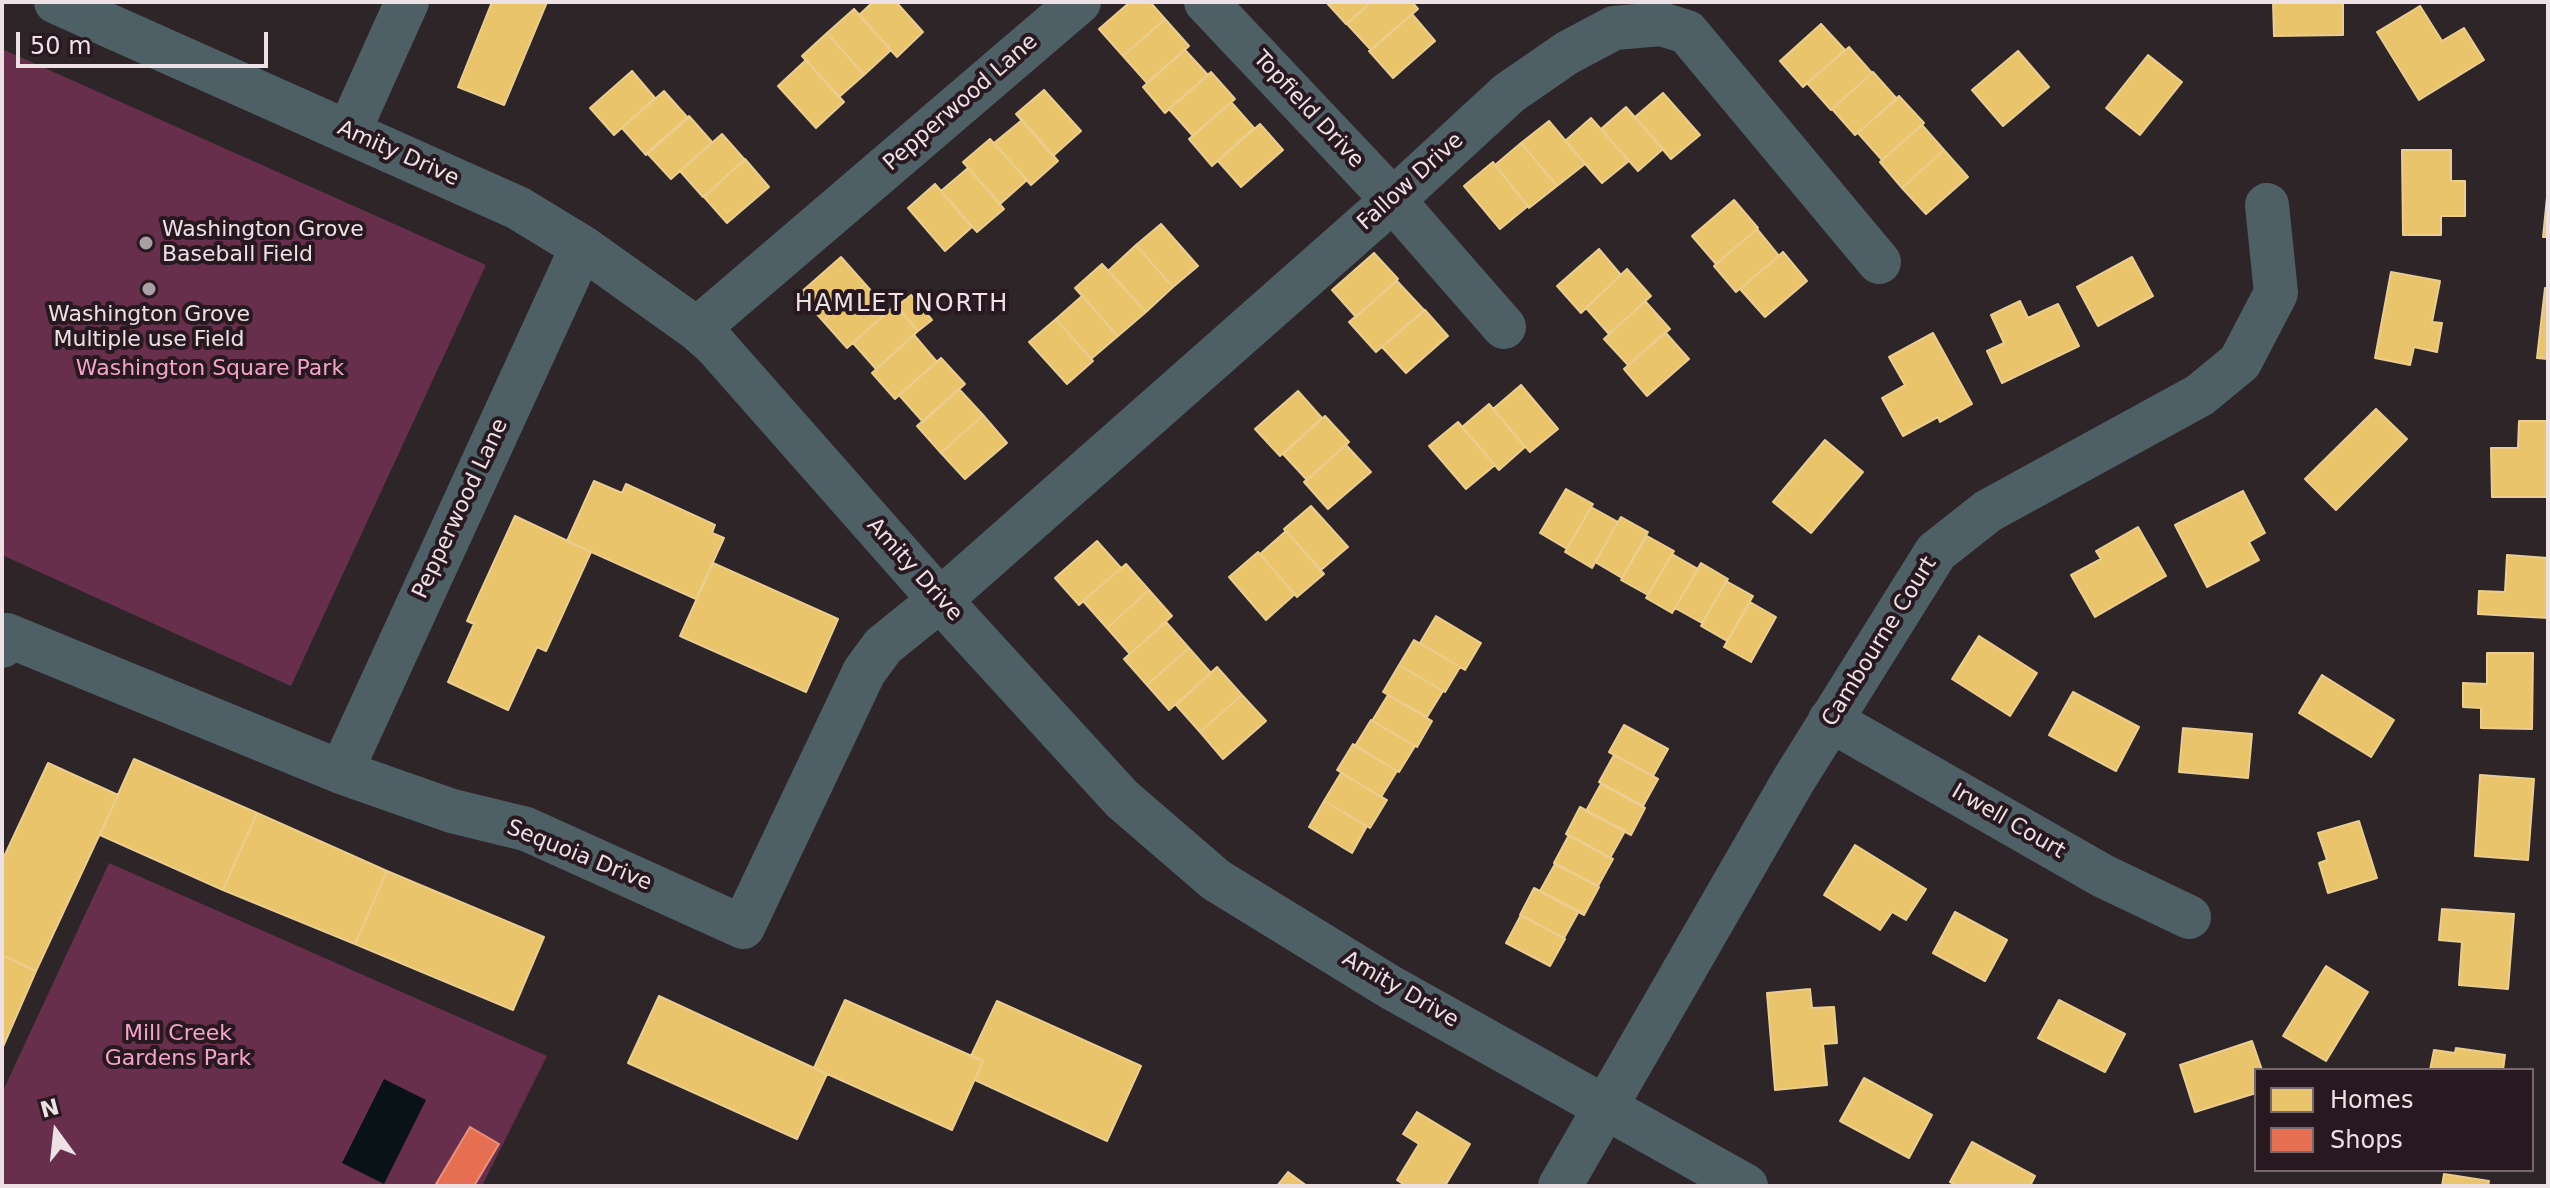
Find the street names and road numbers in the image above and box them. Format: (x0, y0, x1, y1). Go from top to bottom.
street label: Pepperwood Lane (879, 29, 1043, 177)
street label: Topfield Drive (1247, 46, 1369, 174)
street label: Amity Drive (333, 116, 463, 192)
street label: Fallow Drive (1353, 128, 1469, 236)
street label: Pepperwood Lane (408, 415, 514, 603)
street label: Amity Drive (861, 513, 967, 627)
street label: Cambourne Court (1817, 552, 1943, 732)
street label: Irwell Court (1947, 779, 2069, 865)
street label: Sequoia Drive (503, 815, 655, 897)
street label: Amity Drive (1337, 946, 1463, 1034)

